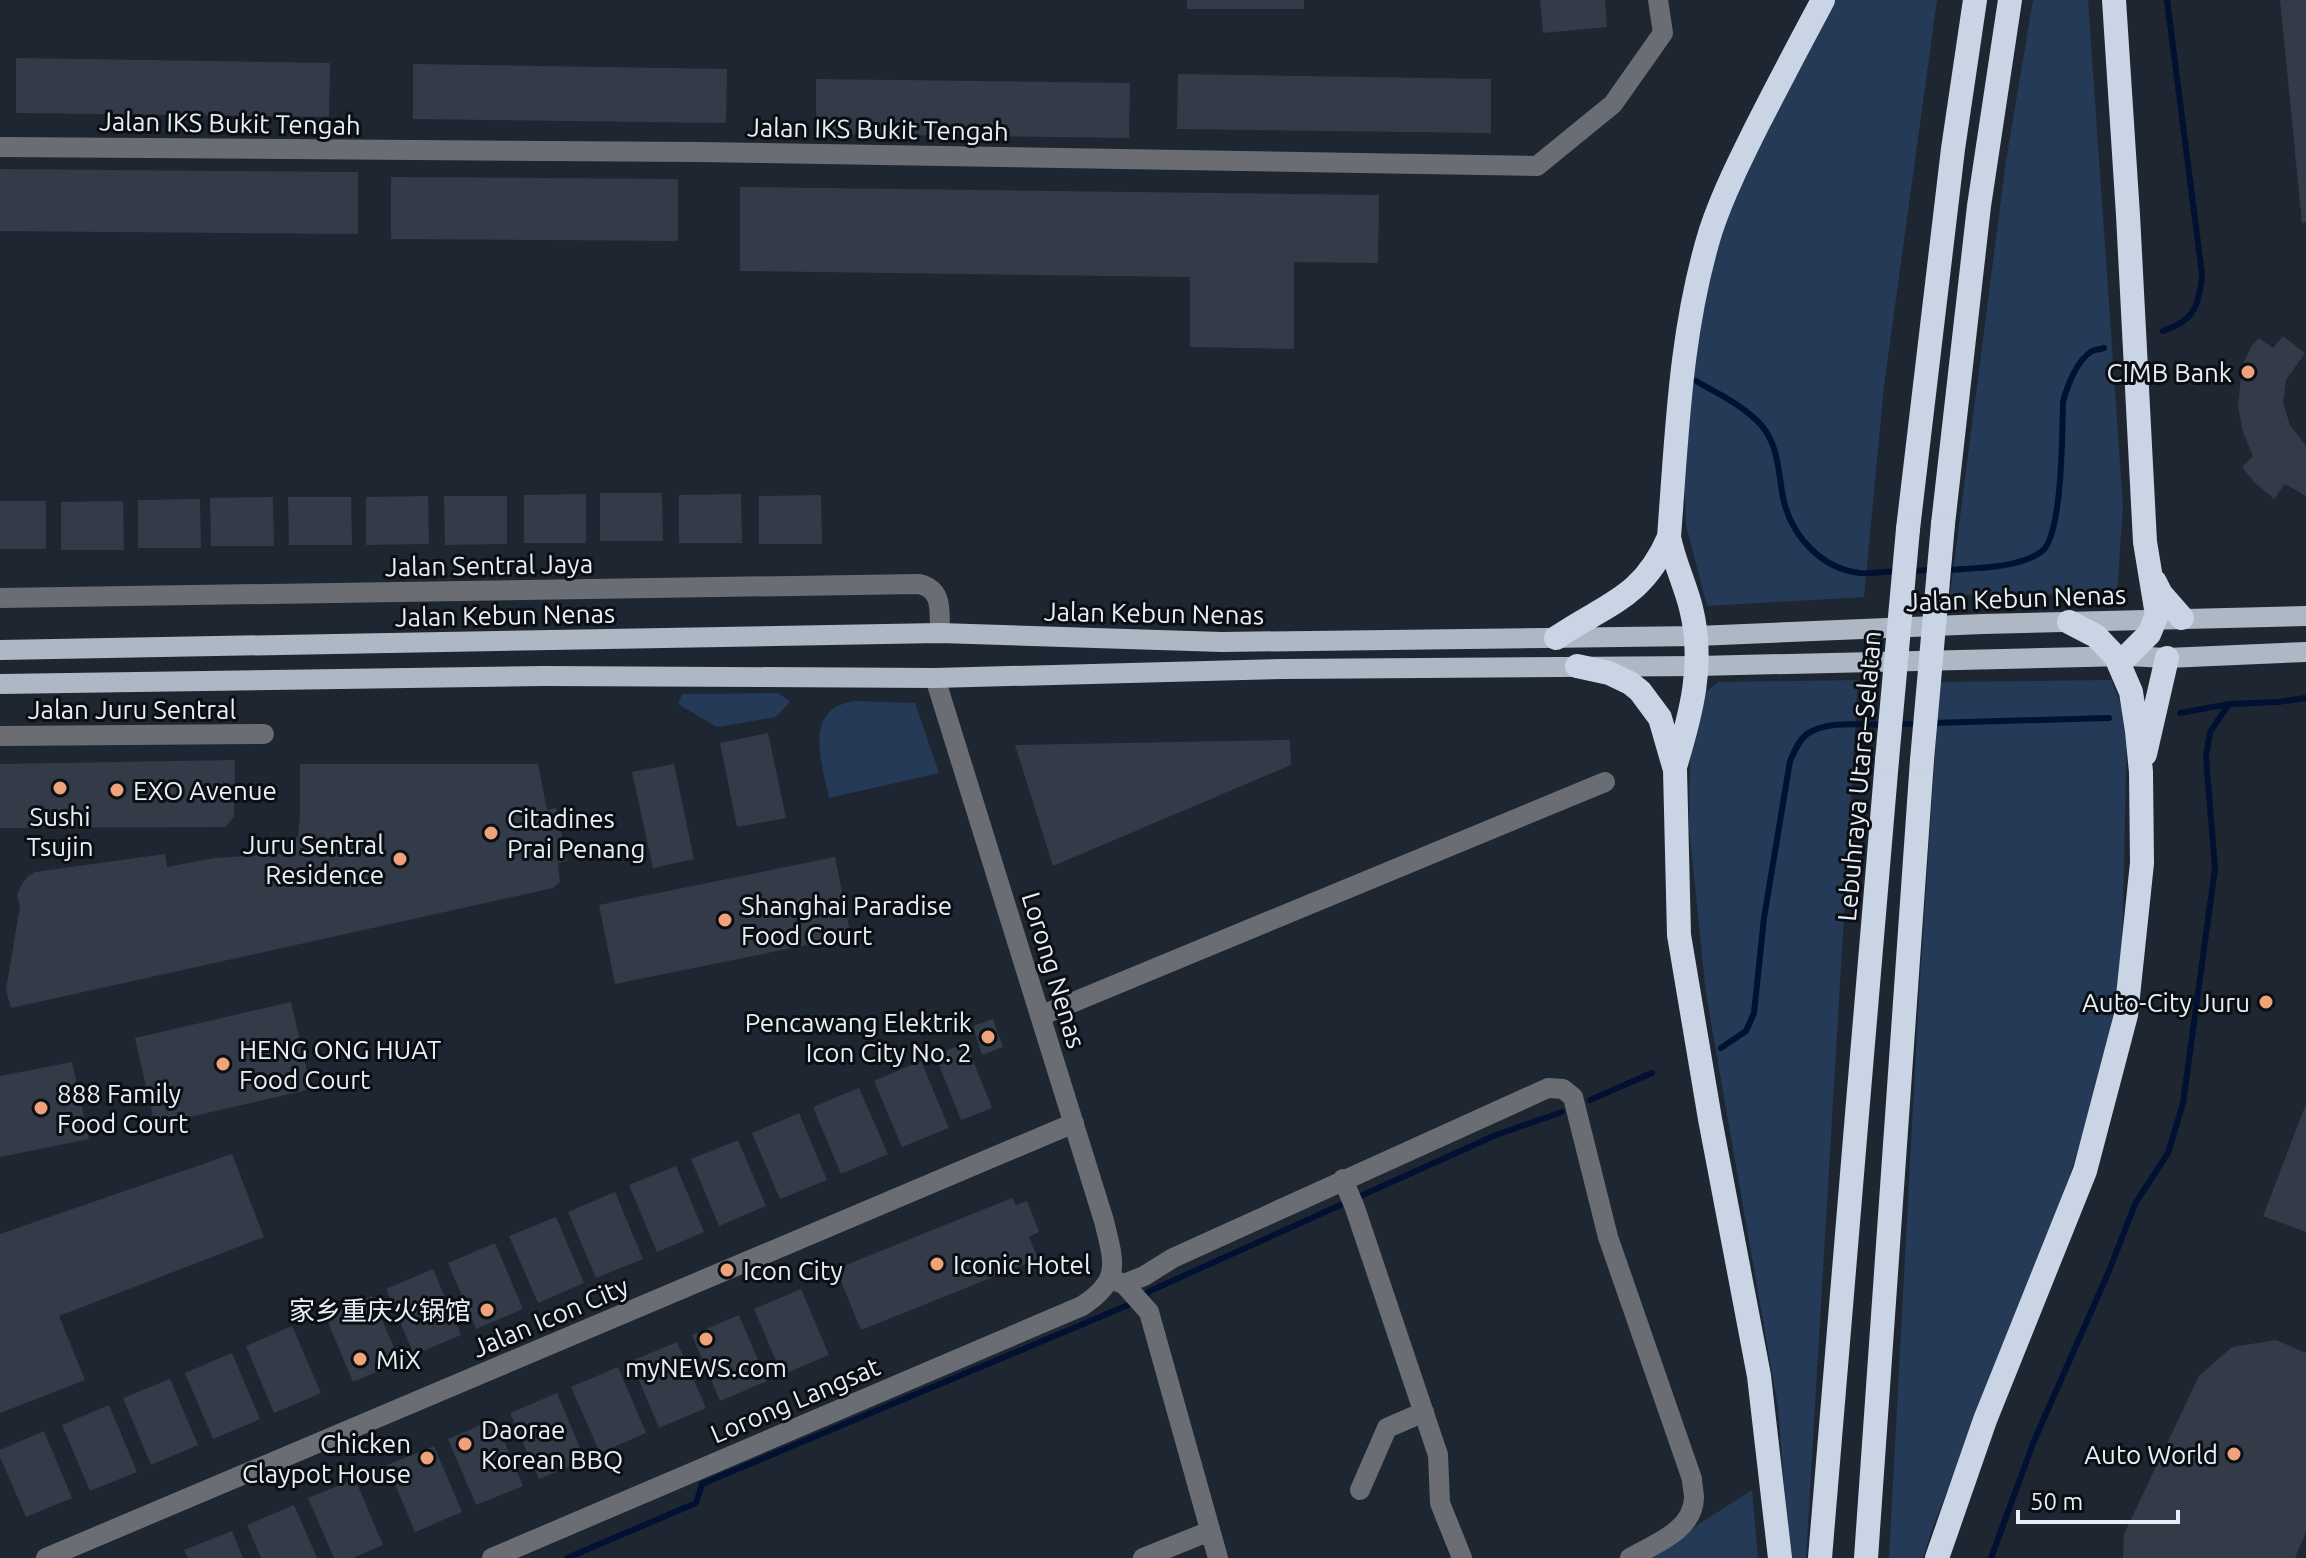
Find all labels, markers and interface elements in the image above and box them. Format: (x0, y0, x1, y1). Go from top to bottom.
street label: Jalan IKS Bukit Tengah (99, 106, 361, 140)
street label: Jalan IKS Bukit Tengah (747, 112, 1009, 146)
place label: CIMB Bank (2106, 358, 2232, 387)
marker: CIMB Bank (2239, 363, 2257, 381)
street label: Jalan Sentral Jaya (385, 549, 593, 581)
street label: Jalan Kebun Nenas (1905, 580, 2127, 616)
street label: Jalan Kebun Nenas (1044, 597, 1264, 629)
street label: Jalan Kebun Nenas (395, 599, 615, 631)
street label: Lebuhraya Utara–Selatan (1832, 630, 1886, 922)
street label: Jalan Juru Sentral (28, 695, 236, 724)
place label: EXO Avenue (133, 776, 277, 805)
marker: Sushi Tsujin (51, 779, 69, 797)
marker: EXO Avenue (108, 781, 126, 799)
place label: Sushi Tsujin (26, 802, 94, 861)
place label: Citadines Prai Penang (507, 804, 645, 863)
marker: Citadines Prai Penang (482, 824, 500, 842)
place label: Juru Sentral Residence (243, 830, 384, 889)
marker: Juru Sentral Residence (391, 850, 409, 868)
street label: Lorong Nenas (1017, 888, 1091, 1052)
place label: Shanghai Paradise Food Court (741, 891, 952, 950)
marker: Shanghai Paradise Food Court (716, 911, 734, 929)
place label: Auto-City Juru (2082, 988, 2250, 1017)
marker: Auto-City Juru (2257, 993, 2275, 1011)
place label: Pencawang Elektrik Icon City No. 2 (745, 1008, 972, 1067)
marker: Pencawang Elektrik Icon City No. 2 (979, 1028, 997, 1046)
place label: HENG ONG HUAT Food Court (239, 1035, 441, 1094)
marker: HENG ONG HUAT Food Court (214, 1055, 232, 1073)
place label: 888 Family Food Court (57, 1079, 188, 1138)
marker: 888 Family Food Court (32, 1099, 50, 1117)
place label: Iconic Hotel (953, 1250, 1091, 1279)
marker: Iconic Hotel (928, 1255, 946, 1273)
place label: Icon City (743, 1256, 843, 1285)
marker: Icon City (718, 1261, 736, 1279)
street label: Jalan Icon City (468, 1271, 632, 1363)
place label: 家乡重庆火锅馆 (289, 1296, 471, 1325)
marker: 家乡重庆火锅馆 (478, 1301, 496, 1319)
marker: myNEWS.com (697, 1330, 715, 1348)
place label: MiX (376, 1345, 421, 1374)
marker: MiX (351, 1350, 369, 1368)
street label: Lorong Langsat (706, 1351, 884, 1449)
place label: myNEWS.com (625, 1353, 787, 1382)
place label: Daorae Korean BBQ (481, 1415, 623, 1474)
place label: Chicken Claypot House (242, 1429, 411, 1488)
marker: Daorae Korean BBQ (456, 1435, 474, 1453)
place label: Auto World (2084, 1440, 2218, 1469)
marker: Auto World (2225, 1445, 2243, 1463)
marker: Chicken Claypot House (418, 1449, 436, 1467)
scale bar (2018, 1474, 2178, 1524)
text: 50 m (2030, 1488, 2083, 1515)

